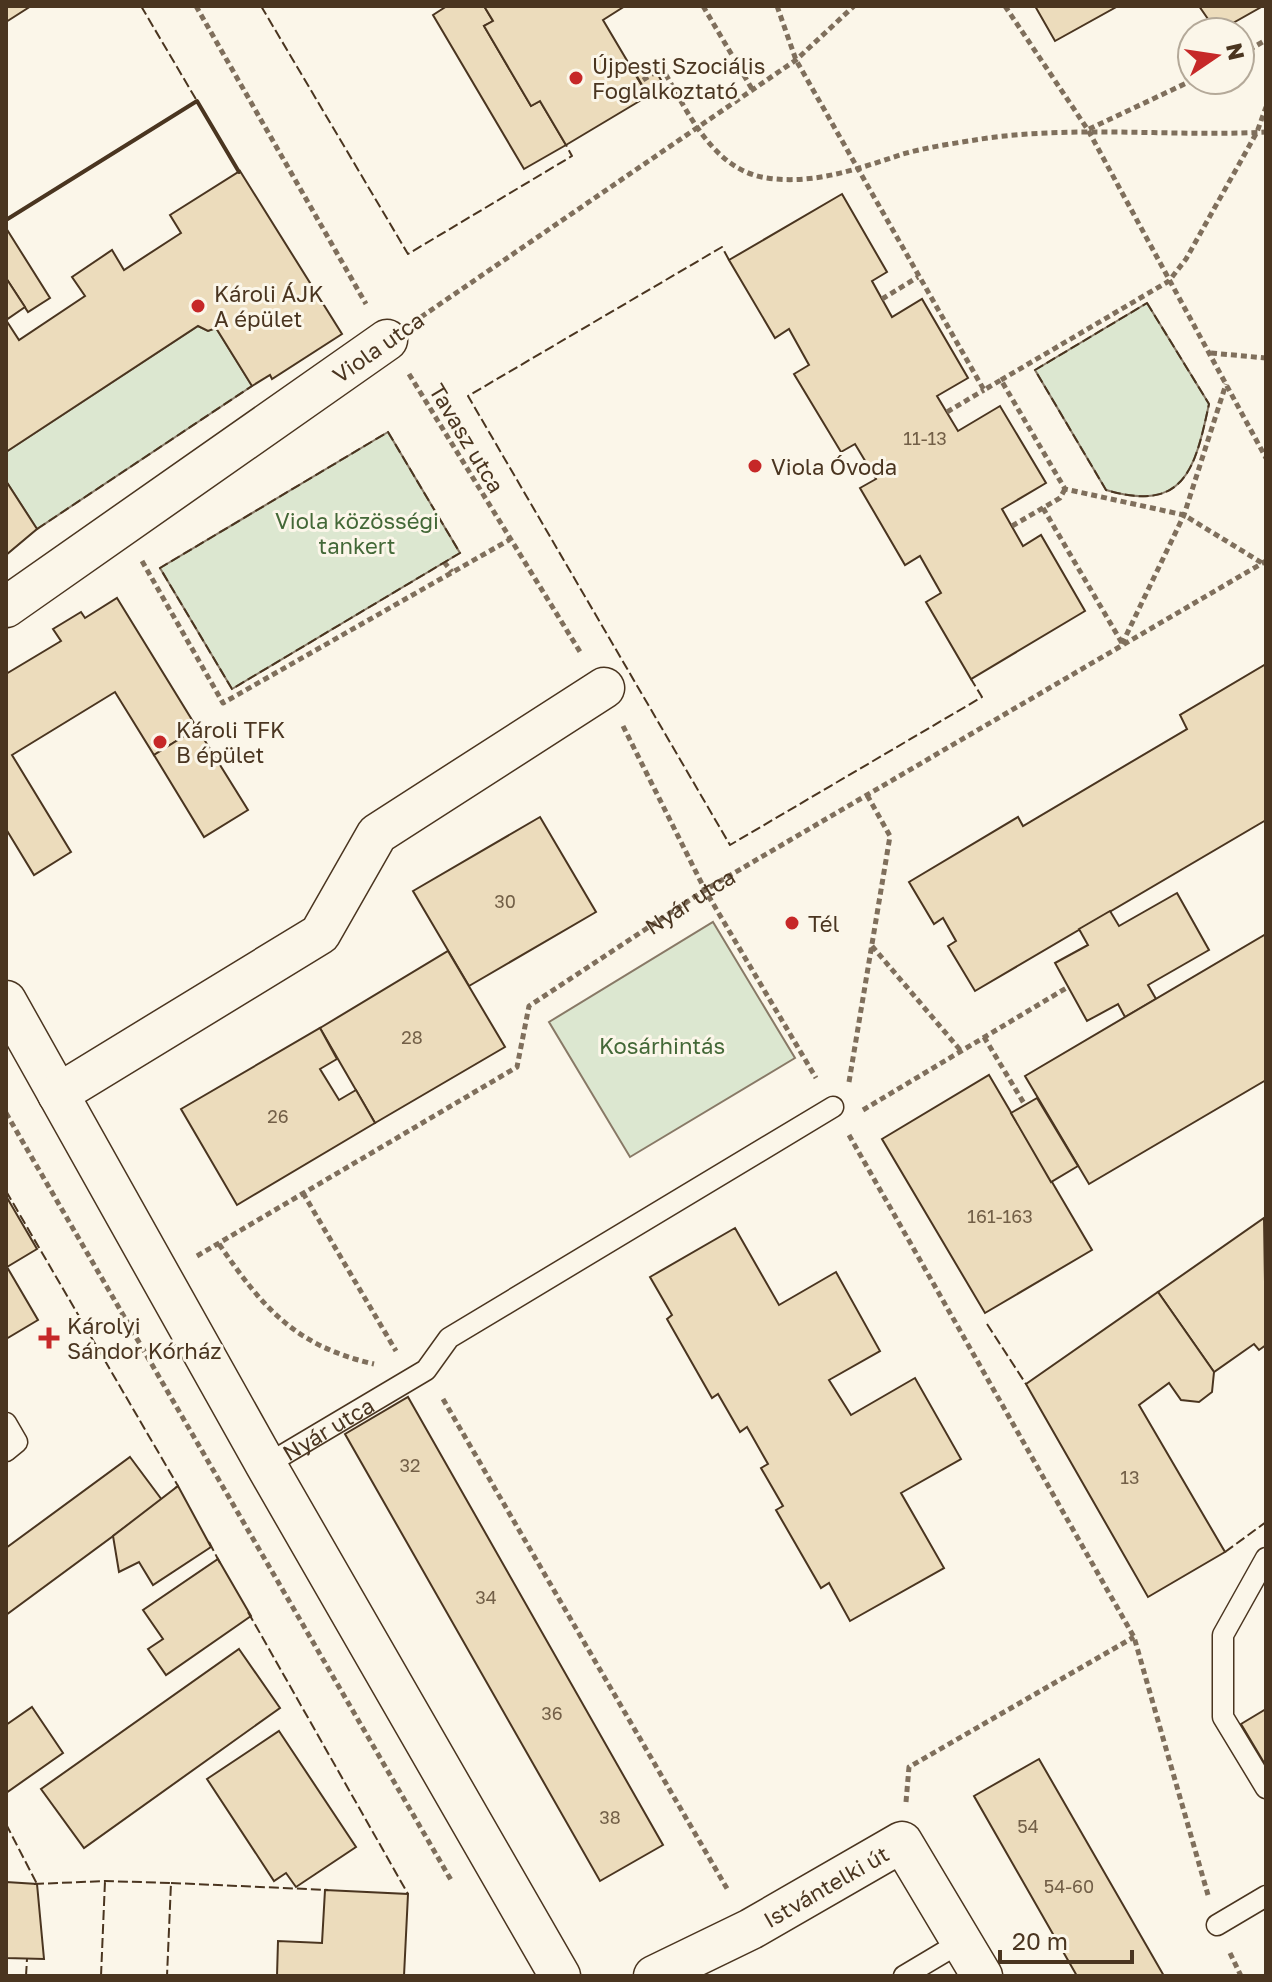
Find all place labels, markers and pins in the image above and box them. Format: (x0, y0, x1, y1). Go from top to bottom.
place label: Újpesti Szociális Foglalkoztató (592, 52, 765, 104)
marker: Újpesti Szociális Foglalkoztató (567, 69, 585, 87)
place label: Károli ÁJK A épület (214, 280, 324, 332)
marker: Károli ÁJK A épület (189, 297, 207, 315)
place label: Viola Óvoda (771, 453, 897, 480)
marker: Viola Óvoda (746, 457, 764, 475)
place label: Károli TFK B épület (176, 716, 285, 768)
marker: Károli TFK B épület (151, 733, 169, 751)
place label: Tél (808, 910, 839, 937)
marker: Tél (783, 914, 801, 932)
place label: Károlyi Sándor Kórház (67, 1312, 222, 1364)
marker: Károlyi Sándor Kórház (38, 1327, 60, 1349)

